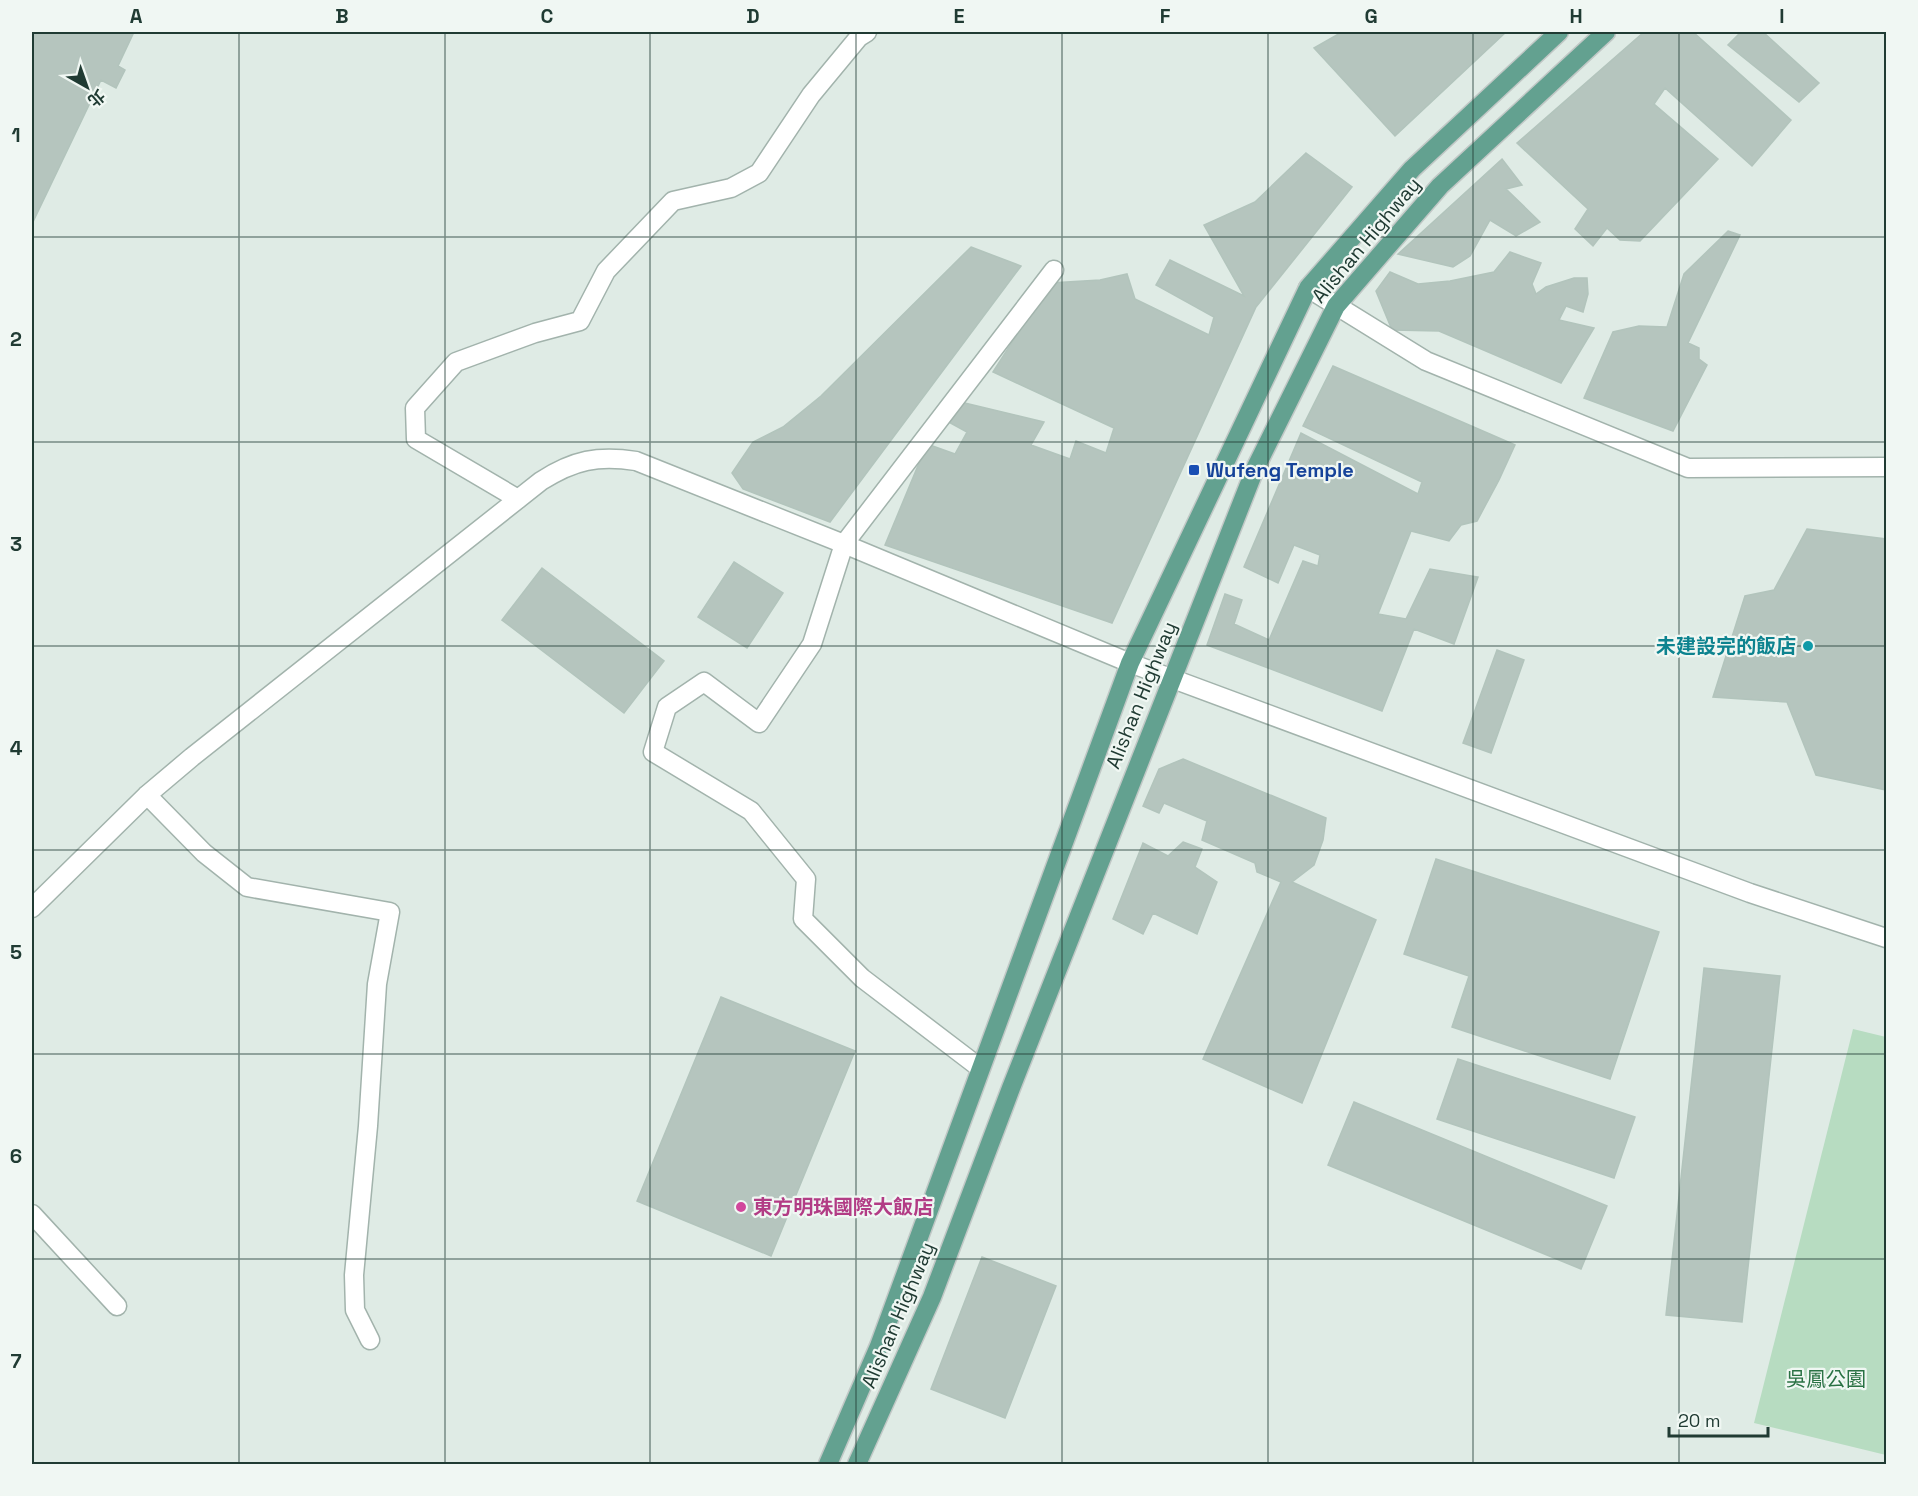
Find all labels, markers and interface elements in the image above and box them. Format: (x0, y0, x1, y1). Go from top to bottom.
text: A (130, 3, 143, 29)
text: B (335, 3, 349, 29)
text: C (541, 3, 554, 29)
text: D (746, 3, 760, 29)
text: E (953, 3, 965, 29)
text: F (1160, 3, 1171, 29)
text: G (1364, 3, 1378, 29)
text: H (1569, 3, 1583, 29)
text: I (1779, 3, 1785, 29)
north arrow (57, 57, 117, 117)
text: 北 (83, 85, 109, 111)
text: 1 (11, 122, 21, 148)
street label: Alishan Highway (1306, 172, 1426, 308)
text: 2 (10, 326, 22, 352)
place label: Wufeng Temple (1206, 457, 1354, 483)
marker: Wufeng Temple (1187, 463, 1201, 477)
text: 3 (10, 531, 22, 557)
street label: Alishan Highway (1100, 618, 1182, 772)
place label: 未建設完的飯店 (1656, 633, 1796, 659)
marker: 未建設完的飯店 (1801, 639, 1815, 653)
text: 4 (10, 735, 23, 761)
text: 5 (10, 939, 22, 965)
text: 6 (10, 1143, 22, 1169)
place label: 東方明珠國際大飯店 (753, 1194, 933, 1220)
marker: 東方明珠國際大飯店 (734, 1200, 748, 1214)
street label: Alishan Highway (855, 1238, 941, 1392)
text: 7 (10, 1348, 22, 1374)
park label: 吳鳳公園 (1786, 1366, 1866, 1392)
scale bar (1669, 1400, 1768, 1438)
text: 20 m (1678, 1409, 1721, 1432)

